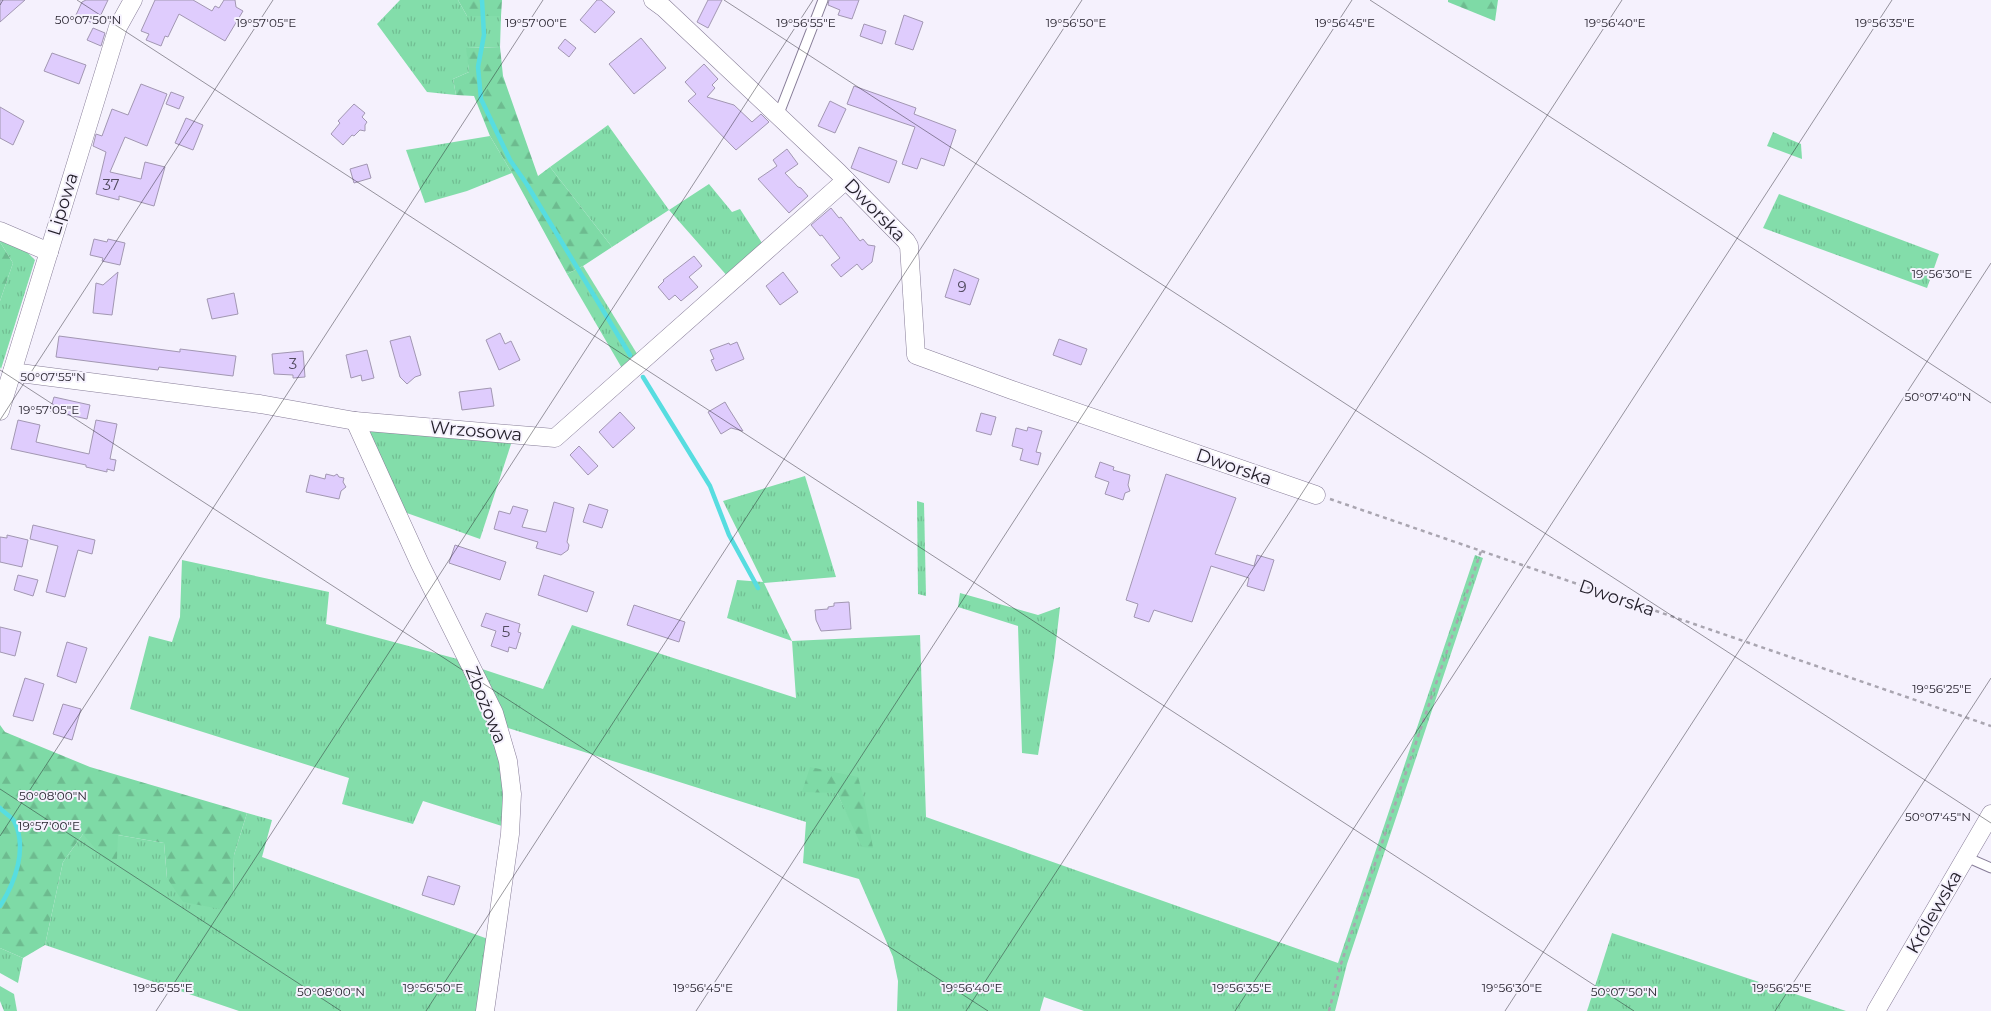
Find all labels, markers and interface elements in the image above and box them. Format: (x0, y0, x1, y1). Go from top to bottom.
text: 50°07'50"N (55, 12, 121, 27)
text: 19°57'05"E (236, 15, 296, 30)
text: 19°57'00"E (505, 15, 567, 30)
text: 19°56'55"E (776, 15, 836, 30)
text: 19°56'50"E (1046, 15, 1106, 30)
text: 19°56'45"E (1315, 15, 1375, 30)
text: 19°56'40"E (1584, 15, 1646, 30)
text: 19°56'35"E (1855, 15, 1915, 30)
street label: Lipowa (43, 170, 83, 238)
street label: Dworska (840, 174, 910, 246)
house number: 37 (102, 175, 120, 194)
text: 19°56'30"E (1912, 266, 1972, 281)
house number: 9 (957, 277, 967, 296)
house number: 3 (289, 354, 297, 373)
text: 50°07'55"N (20, 369, 86, 384)
text: 50°07'40"N (1904, 389, 1972, 404)
text: 19°57'05"E (19, 402, 79, 417)
street label: Wrzosowa (429, 416, 523, 446)
street label: Dworska (1193, 444, 1275, 490)
street label: Dworska (1576, 575, 1658, 621)
house number: 5 (502, 622, 510, 641)
street label: Zbożowa (461, 663, 511, 747)
text: 19°56'25"E (1912, 681, 1972, 696)
text: 50°08'00"N (19, 788, 87, 803)
text: 50°07'45"N (1905, 809, 1971, 824)
text: 19°57'00"E (18, 818, 80, 833)
street label: Królewska (1901, 867, 1967, 957)
text: 19°56'55"E (133, 980, 193, 995)
text: 19°56'50"E (403, 980, 463, 995)
text: 19°56'45"E (673, 980, 733, 995)
text: 19°56'40"E (941, 980, 1003, 995)
text: 19°56'35"E (1212, 980, 1272, 995)
text: 19°56'30"E (1482, 980, 1542, 995)
text: 19°56'25"E (1752, 980, 1812, 995)
text: 50°08'00"N (297, 984, 365, 999)
text: 50°07'50"N (1591, 984, 1657, 999)

